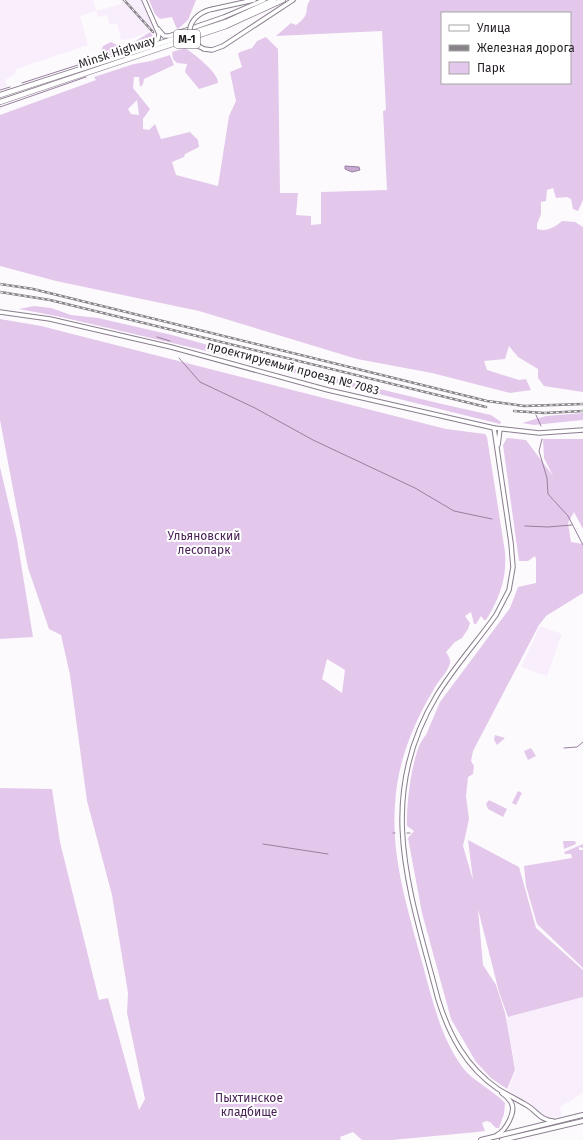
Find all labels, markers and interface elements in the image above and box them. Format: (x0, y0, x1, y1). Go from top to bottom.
legend (441, 12, 571, 84)
text: Улица (477, 21, 511, 35)
road number: М-1 (174, 30, 200, 48)
street label: Minsk Highway (77, 33, 157, 71)
text: Железная дорога (477, 41, 575, 55)
text: Парк (477, 61, 506, 75)
street label: проектируемый проезд № 7083 (205, 338, 381, 398)
park label: Ульяновский лесопарк (168, 529, 240, 557)
park label: Пыхтинское кладбище (215, 1091, 283, 1119)

